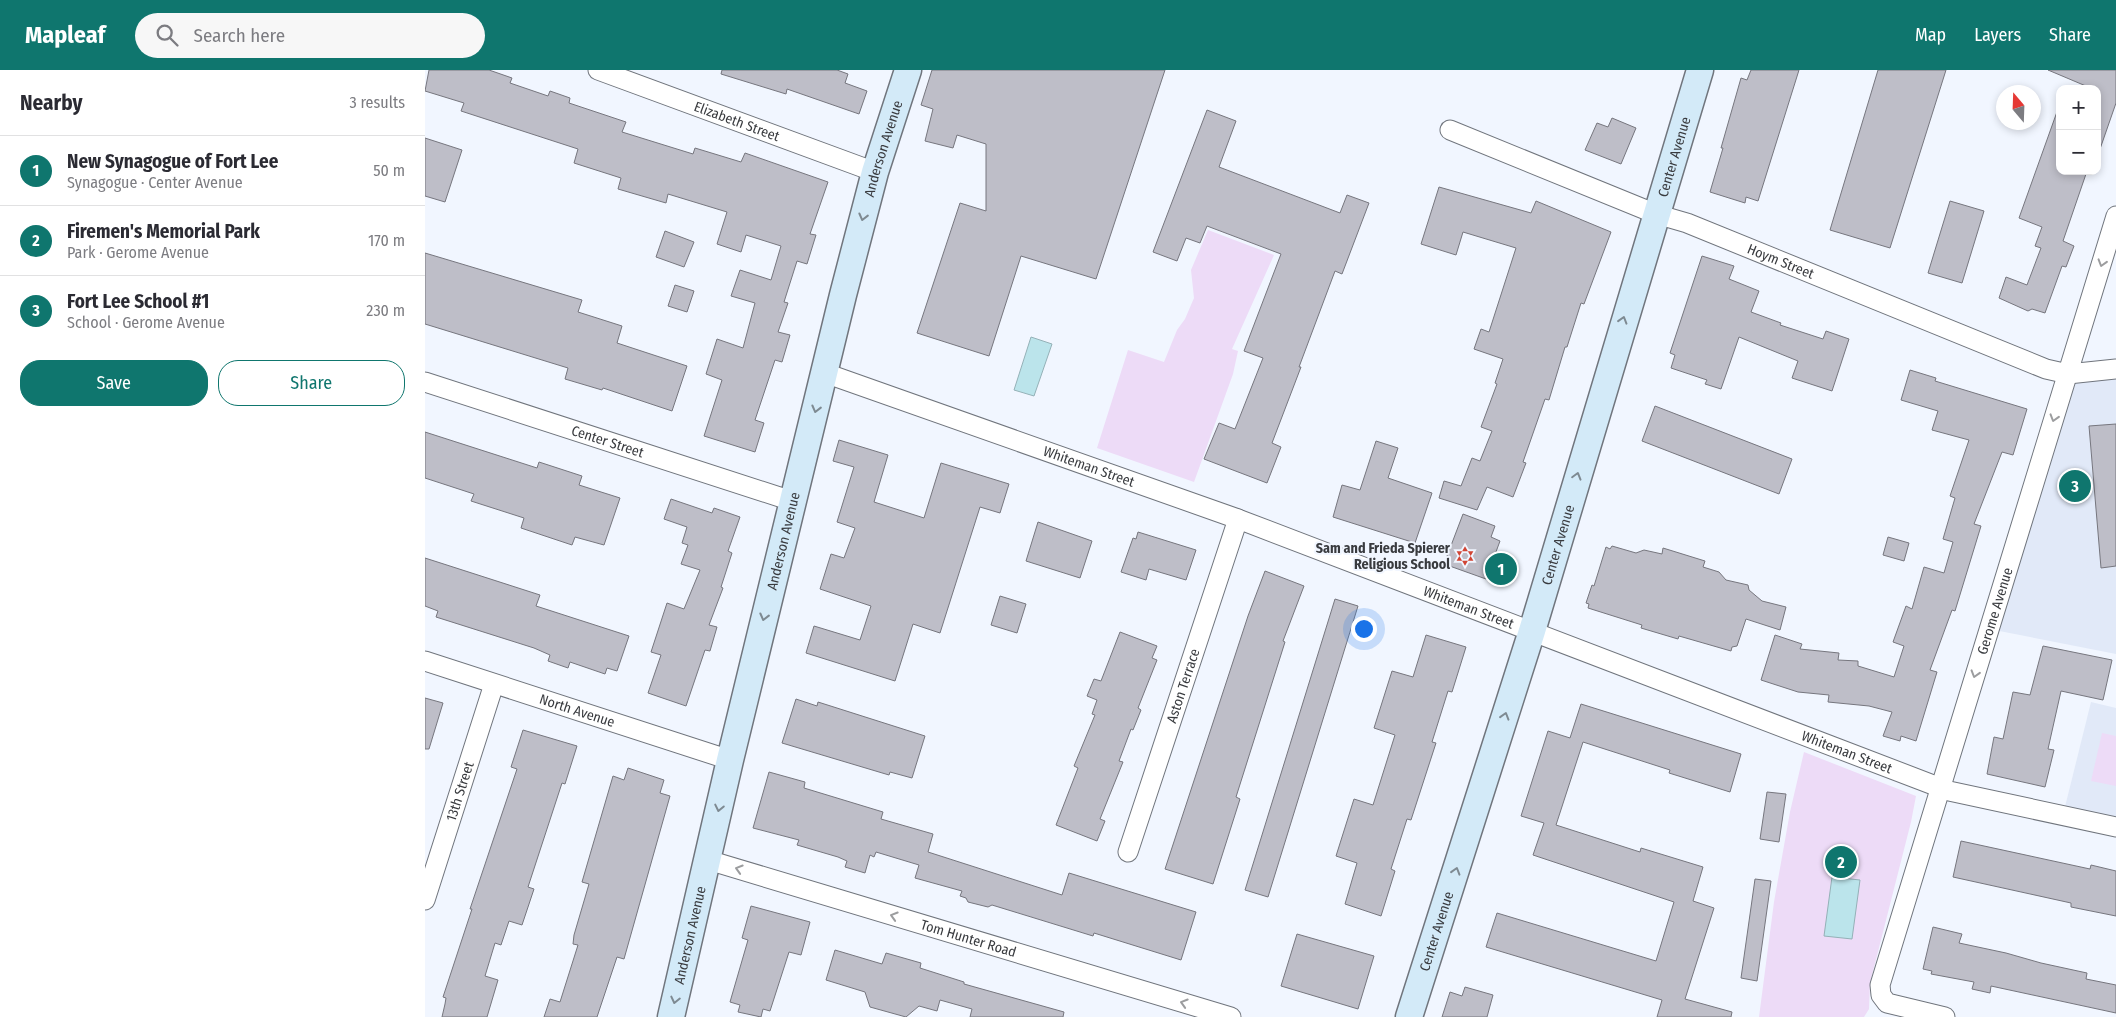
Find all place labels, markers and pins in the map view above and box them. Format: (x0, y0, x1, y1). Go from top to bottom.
pin: 3 (2059, 467, 2091, 505)
place label: Sam and Frieda Spierer Religious School (1316, 540, 1451, 573)
synagogue icon: Sam and Frieda Spierer Religious School (1454, 545, 1476, 567)
pin: 1 (1485, 550, 1517, 588)
pin: 2 (1825, 843, 1857, 881)

